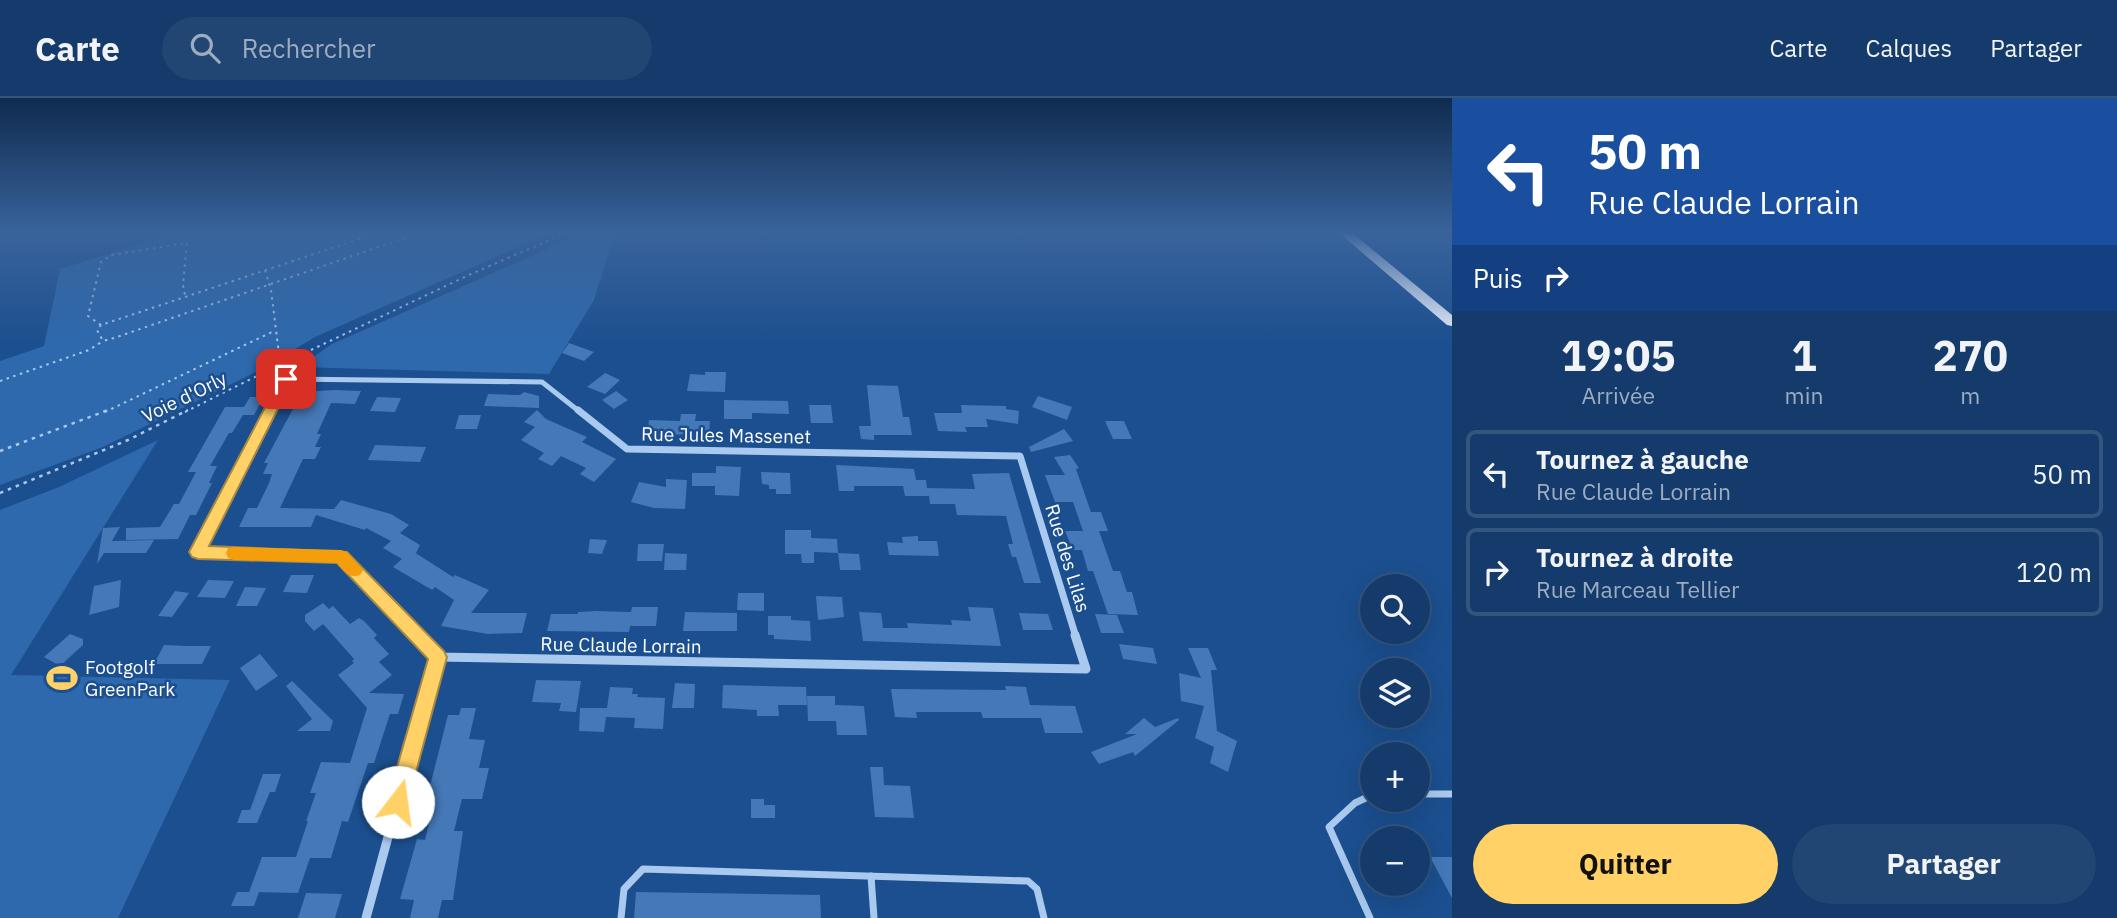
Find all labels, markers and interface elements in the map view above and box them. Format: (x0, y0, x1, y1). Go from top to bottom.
search box (162, 17, 652, 80)
text: Carte (35, 27, 120, 70)
icon: search (186, 29, 224, 67)
text: Rechercher (242, 31, 376, 65)
text: Carte (1769, 32, 1828, 64)
text: Calques (1866, 32, 1952, 64)
text: Partager (1990, 32, 2082, 64)
text: 50 m (1588, 119, 1702, 182)
icon: left (1473, 126, 1564, 217)
text: Rue Claude Lorrain (1588, 181, 1860, 223)
icon: right (1537, 259, 1575, 297)
text: Puis (1473, 261, 1523, 295)
text: 19:05 (1561, 328, 1676, 383)
text: 1 (1791, 328, 1817, 383)
text: 270 (1932, 328, 2008, 383)
pin (256, 349, 316, 409)
icon: arrive (267, 360, 305, 398)
street label: Voie d'Orly (138, 366, 231, 428)
text: Arrivée (1581, 380, 1655, 410)
text: min (1785, 380, 1823, 410)
text: m (1960, 380, 1980, 410)
street label: Rue Jules Massenet (641, 422, 811, 448)
text: Tournez à gauche (1536, 442, 1749, 476)
icon: left (1477, 455, 1515, 493)
text: 50 m (2032, 457, 2092, 491)
text: Rue Claude Lorrain (1536, 476, 1731, 506)
street label: Rue des Lilas (1040, 501, 1096, 615)
text: Tournez à droite (1536, 540, 1733, 574)
icon: right (1477, 553, 1515, 591)
text: 120 m (2016, 555, 2092, 589)
map controls (1360, 574, 1430, 896)
button: search (1360, 574, 1430, 644)
text: Rue Marceau Tellier (1536, 574, 1739, 604)
street label: Rue Claude Lorrain (540, 632, 702, 658)
place label: Footgolf GreenPark (85, 655, 175, 701)
button: layers (1360, 658, 1430, 728)
sports icon: Footgolf GreenPark (45, 661, 79, 695)
button: + (1360, 742, 1430, 812)
position arrow (361, 765, 435, 839)
button: Quitter (1473, 824, 1778, 904)
button: Partager (1792, 824, 2096, 904)
button: − (1360, 826, 1430, 896)

